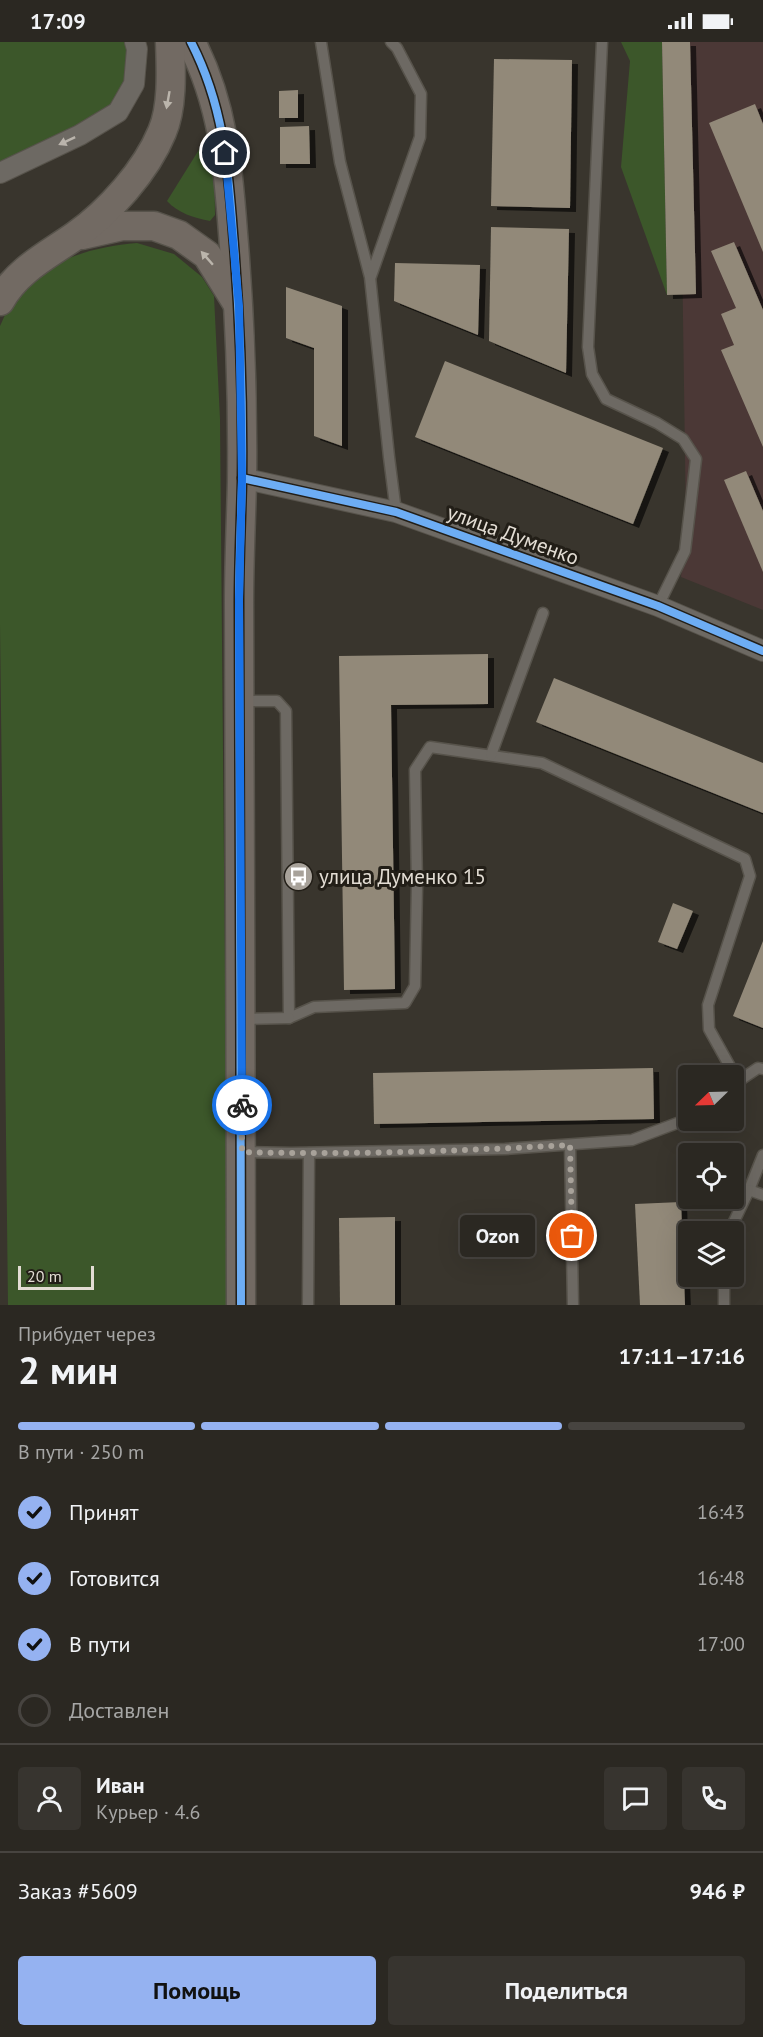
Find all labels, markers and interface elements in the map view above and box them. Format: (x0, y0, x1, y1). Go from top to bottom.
text: 17:09 (30, 7, 86, 35)
one-way arrow (164, 91, 173, 110)
pin (199, 127, 250, 178)
icon: home (208, 136, 241, 169)
one-way arrow (59, 137, 76, 146)
one-way arrow (201, 251, 214, 266)
street label: улица Думенко (444, 498, 583, 571)
bus stop icon: улица Думенко 15 (282, 861, 314, 893)
place label: улица Думенко 15 (319, 863, 486, 890)
north arrow (678, 1065, 744, 1131)
map controls (678, 1065, 744, 1287)
courier (212, 1075, 272, 1135)
icon: bike (226, 1089, 259, 1122)
button: locate (678, 1143, 744, 1209)
pin (546, 1210, 597, 1261)
callout: Ozon (461, 1215, 536, 1257)
icon: bag (555, 1219, 588, 1252)
button: layers (678, 1221, 744, 1287)
text: Ozon (476, 1223, 519, 1249)
scale bar (18, 1263, 94, 1290)
text: 20 m (27, 1266, 62, 1286)
text: Прибудет через (18, 1321, 156, 1347)
text: 17:11–17:16 (619, 1342, 745, 1370)
text: 2 мин (18, 1344, 118, 1395)
text: В пути · 250 m (18, 1439, 144, 1465)
icon: check (18, 1496, 51, 1529)
text: Принят (69, 1498, 139, 1526)
text: 16:43 (697, 1499, 745, 1525)
icon: check (18, 1562, 51, 1595)
text: Готовится (69, 1564, 160, 1592)
text: 16:48 (697, 1565, 745, 1591)
icon: check (18, 1628, 51, 1661)
text: В пути (69, 1630, 131, 1658)
text: 17:00 (697, 1631, 745, 1657)
text: Доставлен (69, 1696, 169, 1724)
button: person (18, 1767, 81, 1830)
button: chat (604, 1767, 667, 1830)
button: phone (682, 1767, 745, 1830)
text: Иван (96, 1771, 145, 1799)
text: Курьер · 4.6 (96, 1799, 200, 1825)
text: Заказ #5609 (18, 1877, 138, 1905)
text: 946 ₽ (690, 1877, 745, 1905)
button: Помощь (18, 1956, 376, 2025)
button: Поделиться (388, 1956, 745, 2025)

